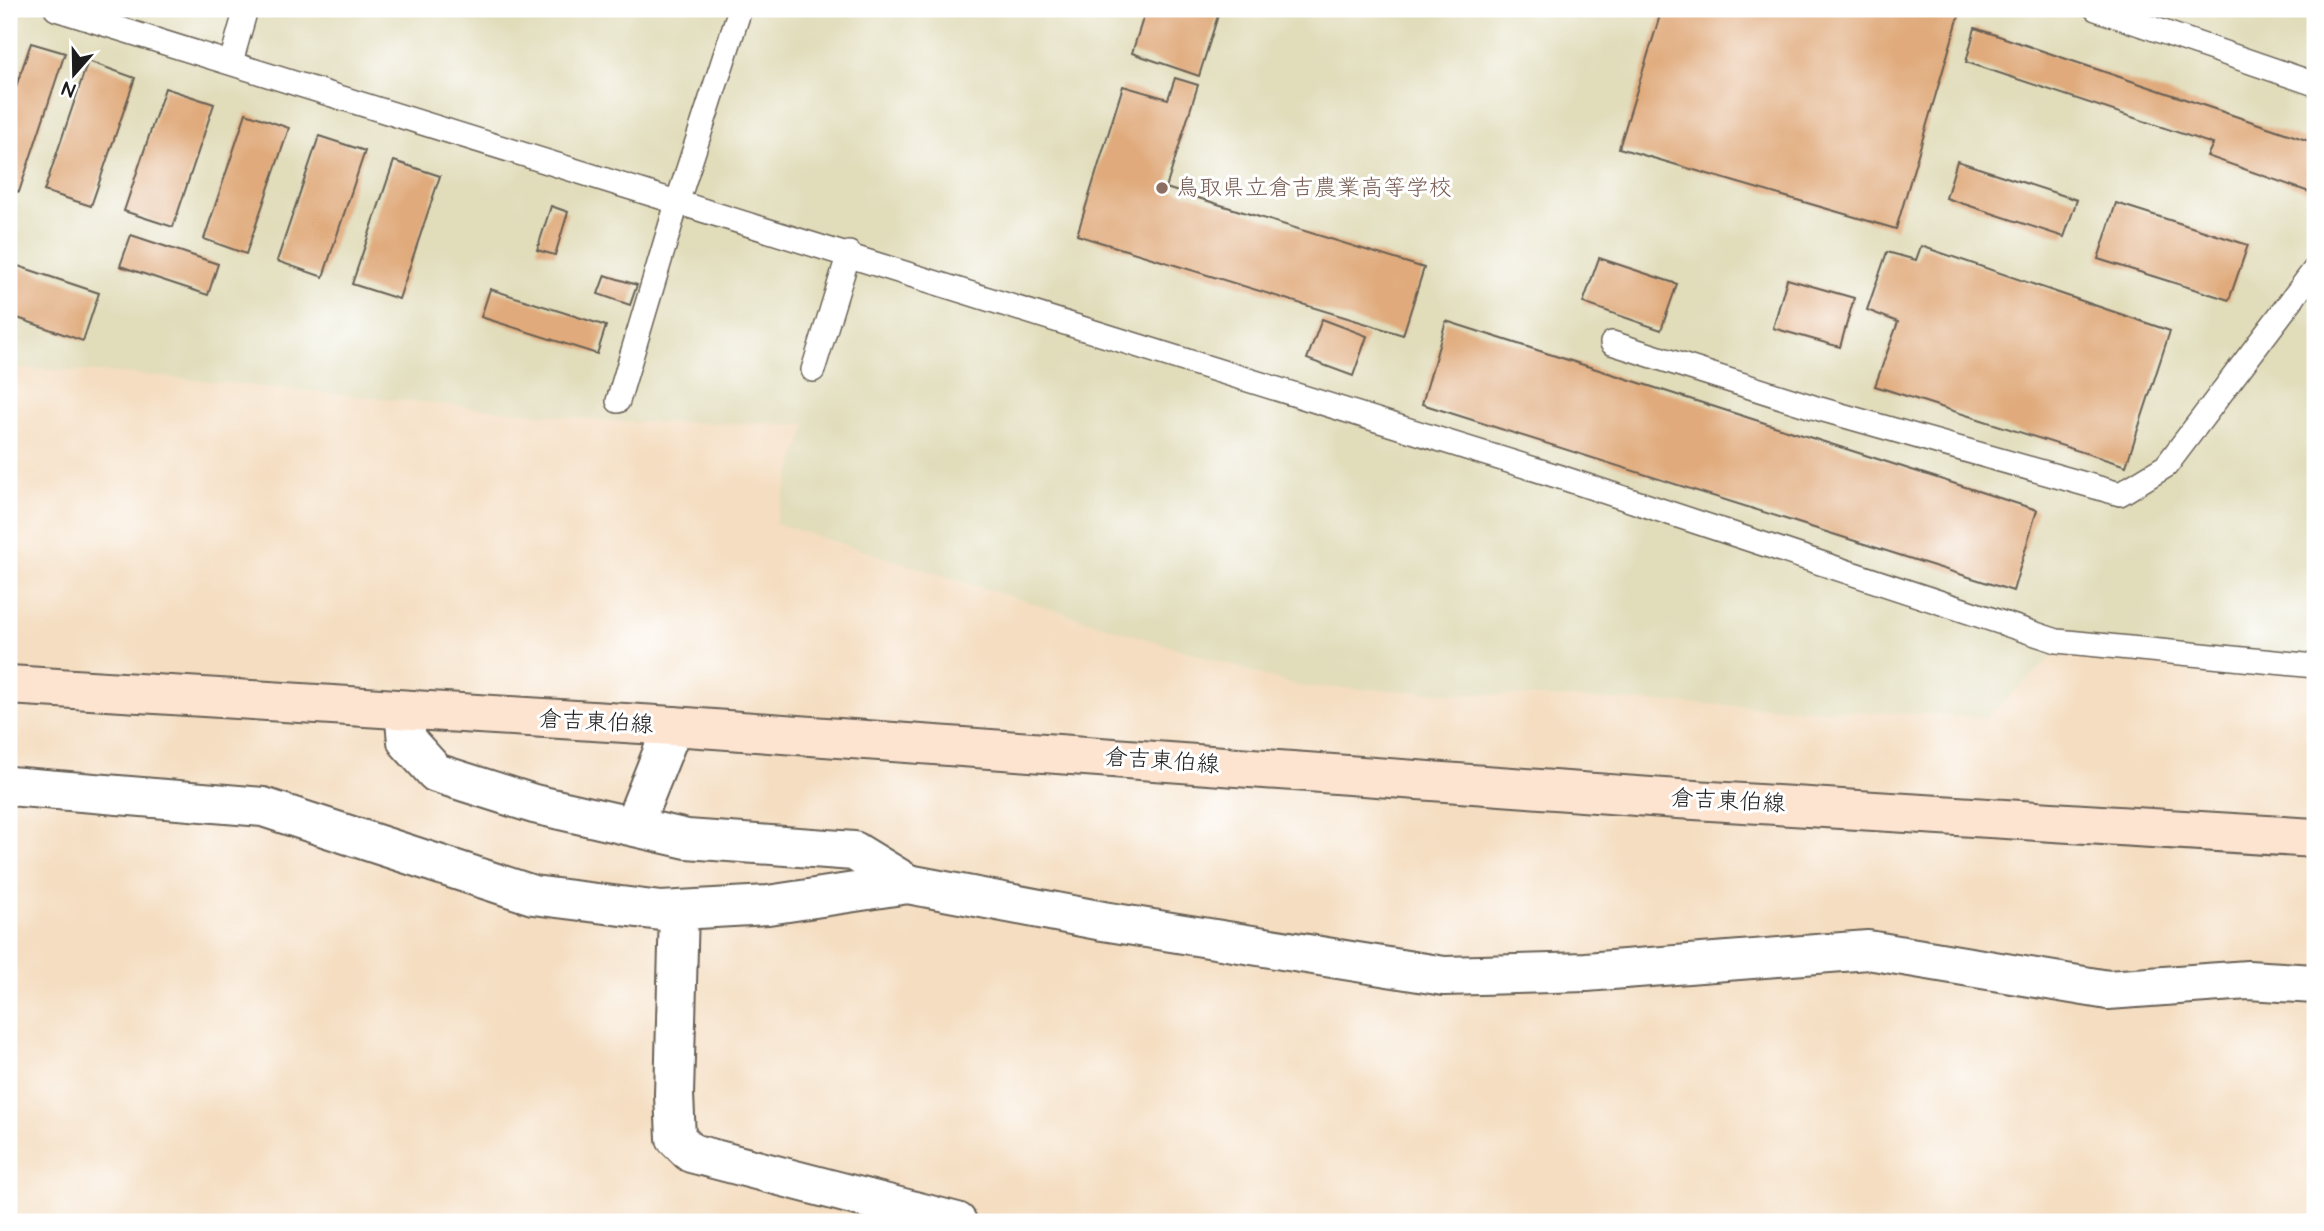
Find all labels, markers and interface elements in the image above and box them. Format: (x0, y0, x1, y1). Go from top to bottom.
north arrow (38, 38, 108, 108)
text: N (58, 74, 79, 103)
place label: 鳥取県立倉吉農業高等学校 (1176, 172, 1452, 204)
marker: 鳥取県立倉吉農業高等学校 (1154, 180, 1170, 196)
street label: 倉吉東伯線 (538, 703, 654, 741)
street label: 倉吉東伯線 (1104, 741, 1220, 781)
street label: 倉吉東伯線 (1670, 782, 1786, 820)

